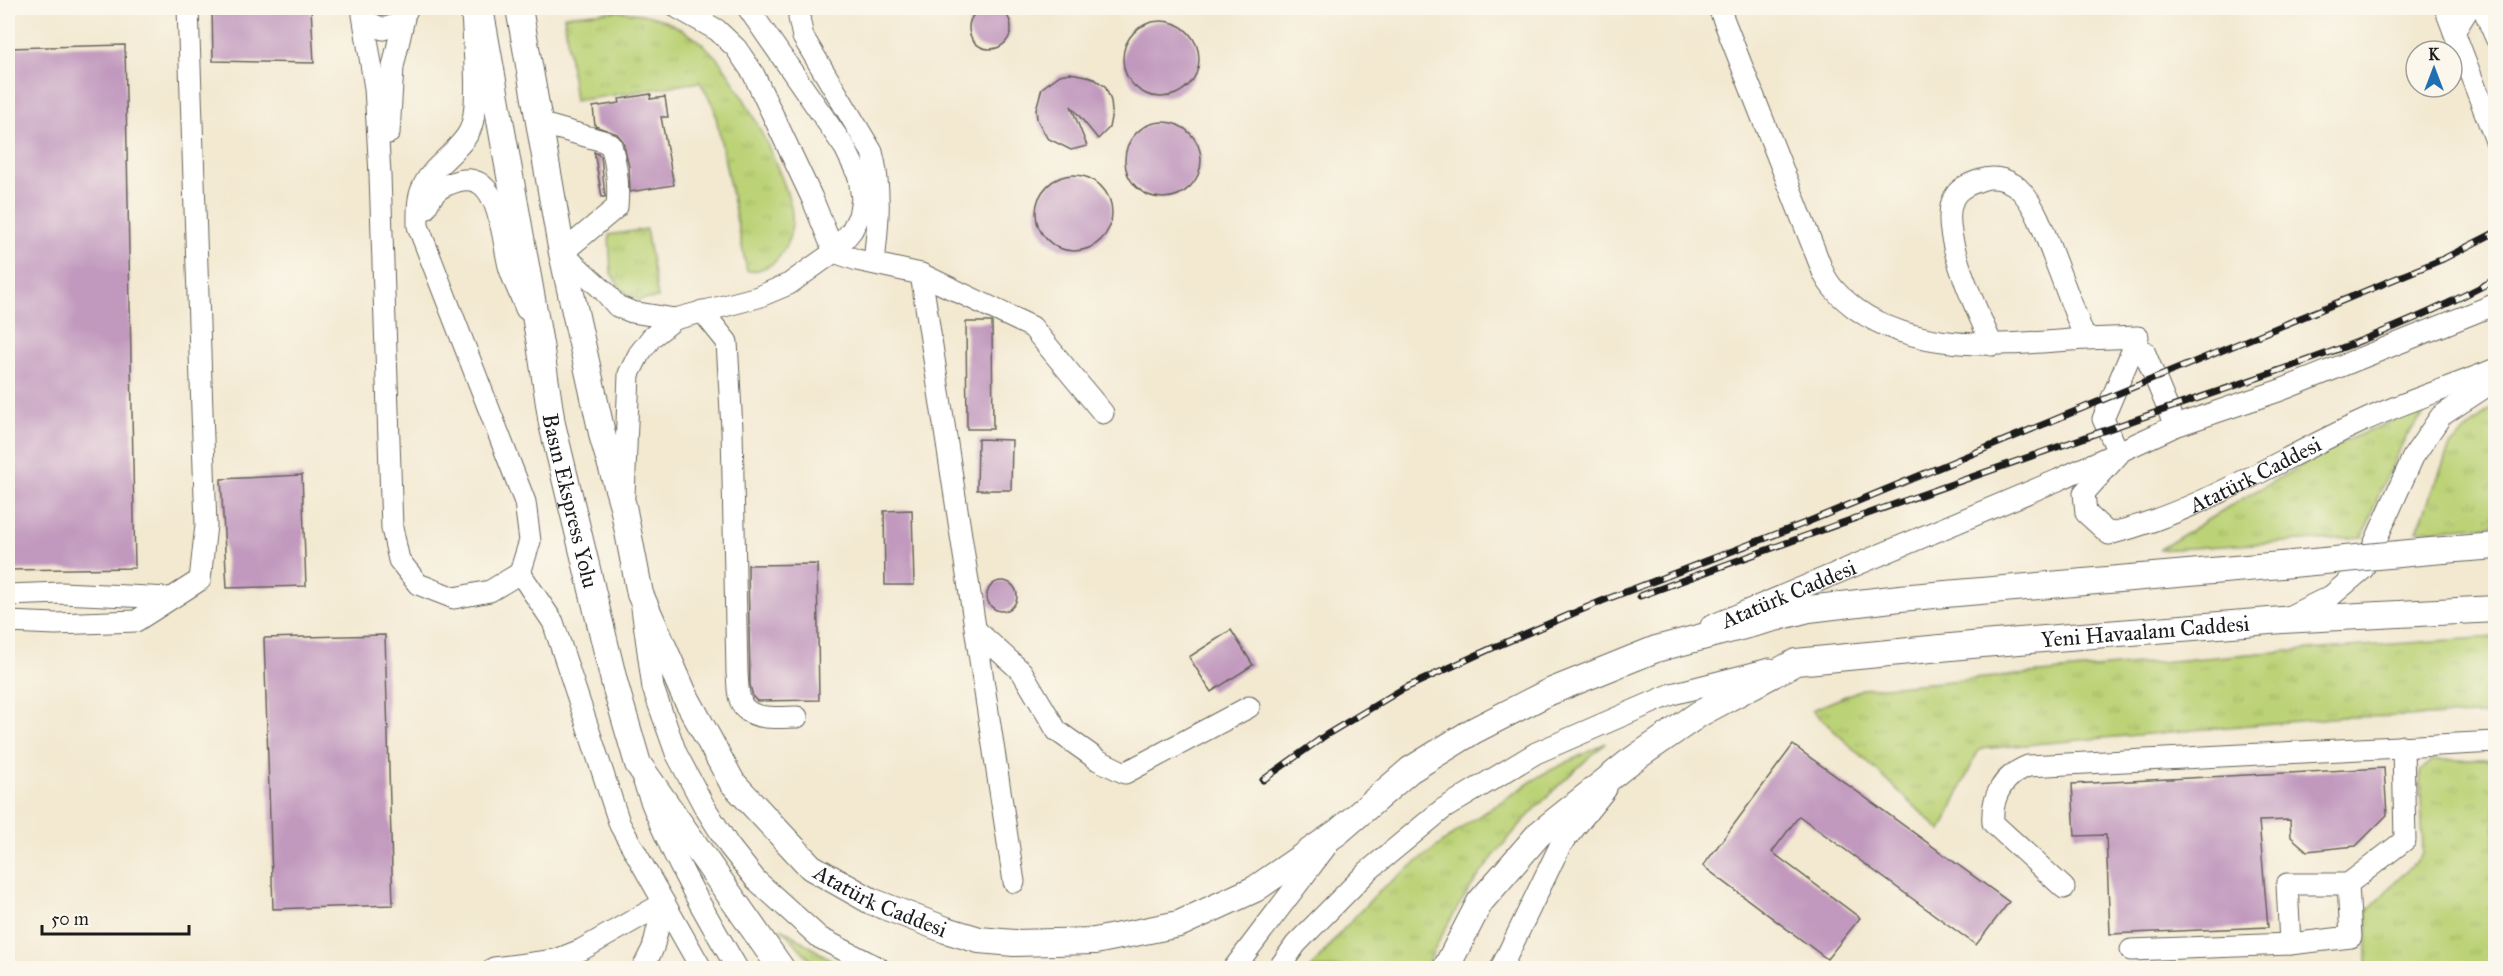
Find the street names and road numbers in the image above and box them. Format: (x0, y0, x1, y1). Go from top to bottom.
street label: Basın Ekspress Yolu (537, 412, 604, 591)
street label: Atatürk Caddesi (2184, 430, 2326, 519)
street label: Atatürk Caddesi (1716, 554, 1860, 635)
street label: Yeni Havaalanı Caddesi (2040, 610, 2251, 653)
street label: Atatürk Caddesi (808, 858, 951, 943)

